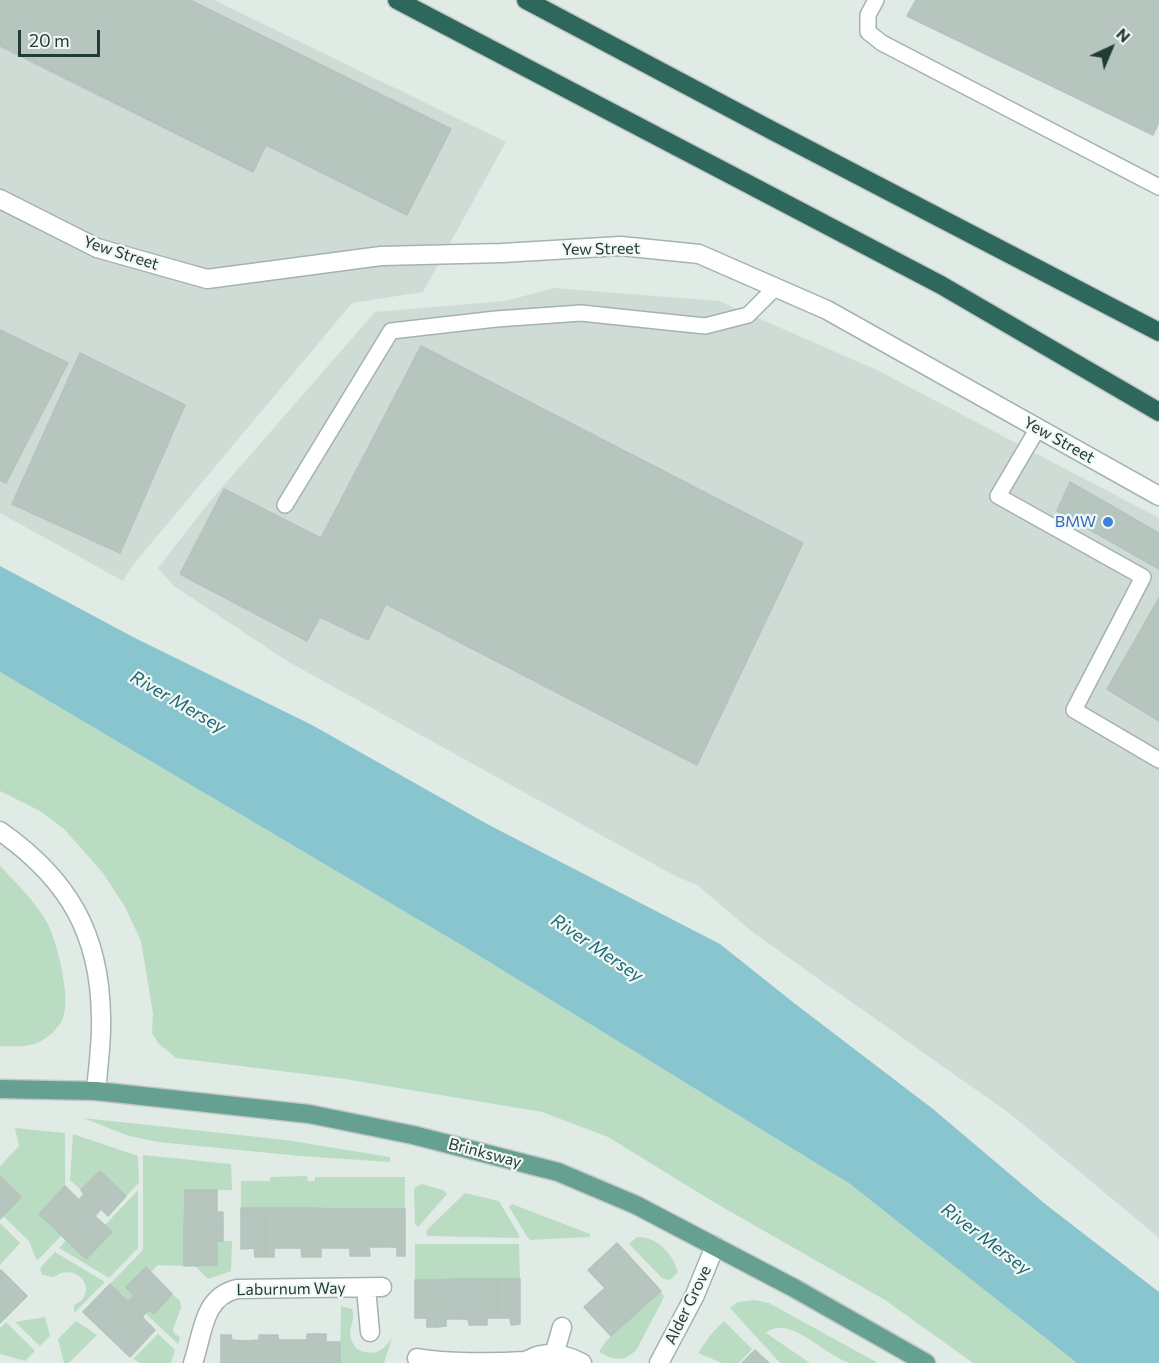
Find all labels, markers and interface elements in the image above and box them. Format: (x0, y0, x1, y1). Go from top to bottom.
scale bar (21, 18, 104, 56)
north arrow (1081, 18, 1141, 78)
text: N (1113, 24, 1135, 46)
text: 20 m (29, 29, 70, 51)
street label: Yew Street (81, 232, 161, 274)
street label: Yew Street (562, 239, 640, 259)
street label: Yew Street (1020, 413, 1098, 467)
place label: BMW (1055, 512, 1096, 532)
marker: BMW (1101, 515, 1115, 529)
water label: River Mersey (127, 666, 229, 738)
water label: River Mersey (547, 909, 647, 987)
street label: Brinksway (446, 1134, 524, 1172)
water label: River Mersey (937, 1198, 1035, 1280)
street label: Alder Grove (661, 1262, 715, 1348)
street label: Laburnum Way (236, 1278, 346, 1300)

